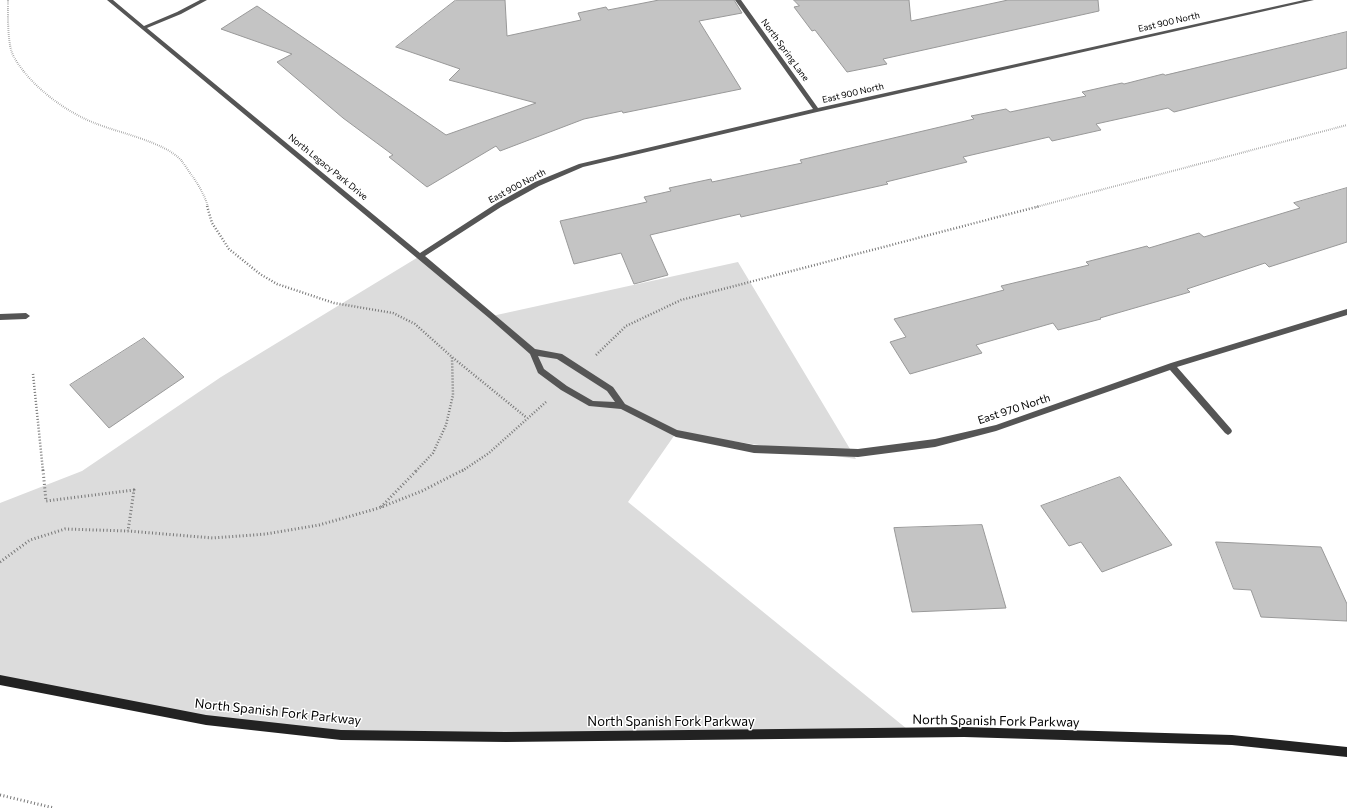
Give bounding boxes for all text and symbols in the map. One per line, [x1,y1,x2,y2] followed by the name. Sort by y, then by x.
[1137,10,1201,34] street label: East 900 North
[759,17,811,83] street label: North Spring Lane
[821,81,885,105] street label: East 900 North
[286,132,370,202] street label: North Legacy Park Drive
[487,166,547,206] street label: East 900 North
[976,391,1052,427] street label: East 970 North
[194,695,362,729] street label: North Spanish Fork Parkway
[912,712,1080,730] street label: North Spanish Fork Parkway
[587,714,755,730] street label: North Spanish Fork Parkway

